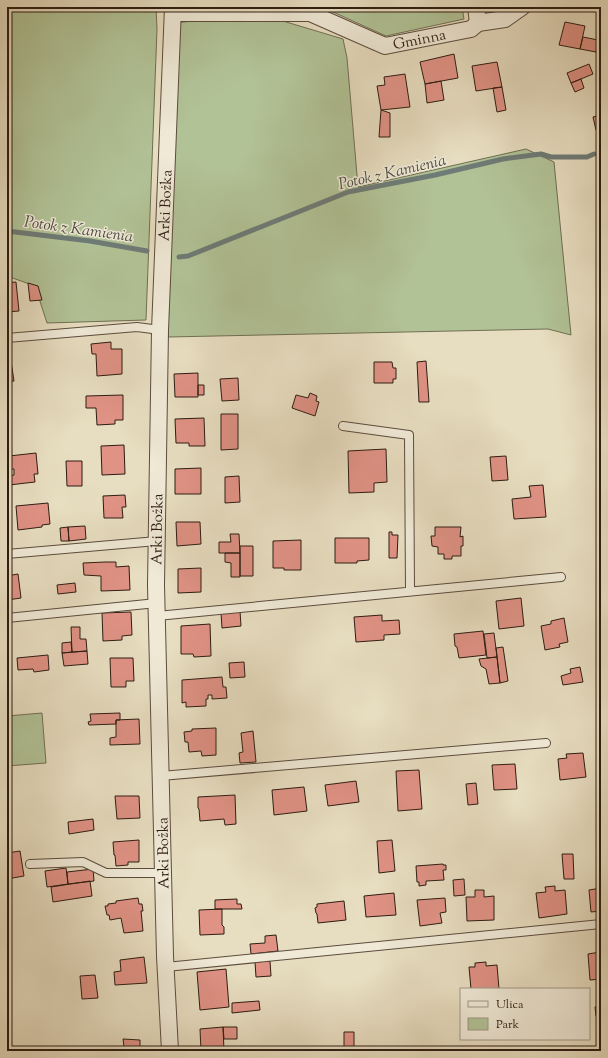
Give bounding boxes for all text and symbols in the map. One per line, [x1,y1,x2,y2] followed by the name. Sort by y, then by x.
[391,25,448,56] street label: Gminna
[336,150,449,197] water label: Potok z Kamienia
[155,169,178,242] street label: Arki Bożka
[23,211,135,250] water label: Potok z Kamienia
[147,493,169,565] street label: Arki Bożka
[153,817,176,889] street label: Arki Bożka
[460,988,590,1040] legend
[496,996,524,1014] text: Ulica
[496,1016,519,1034] text: Park

